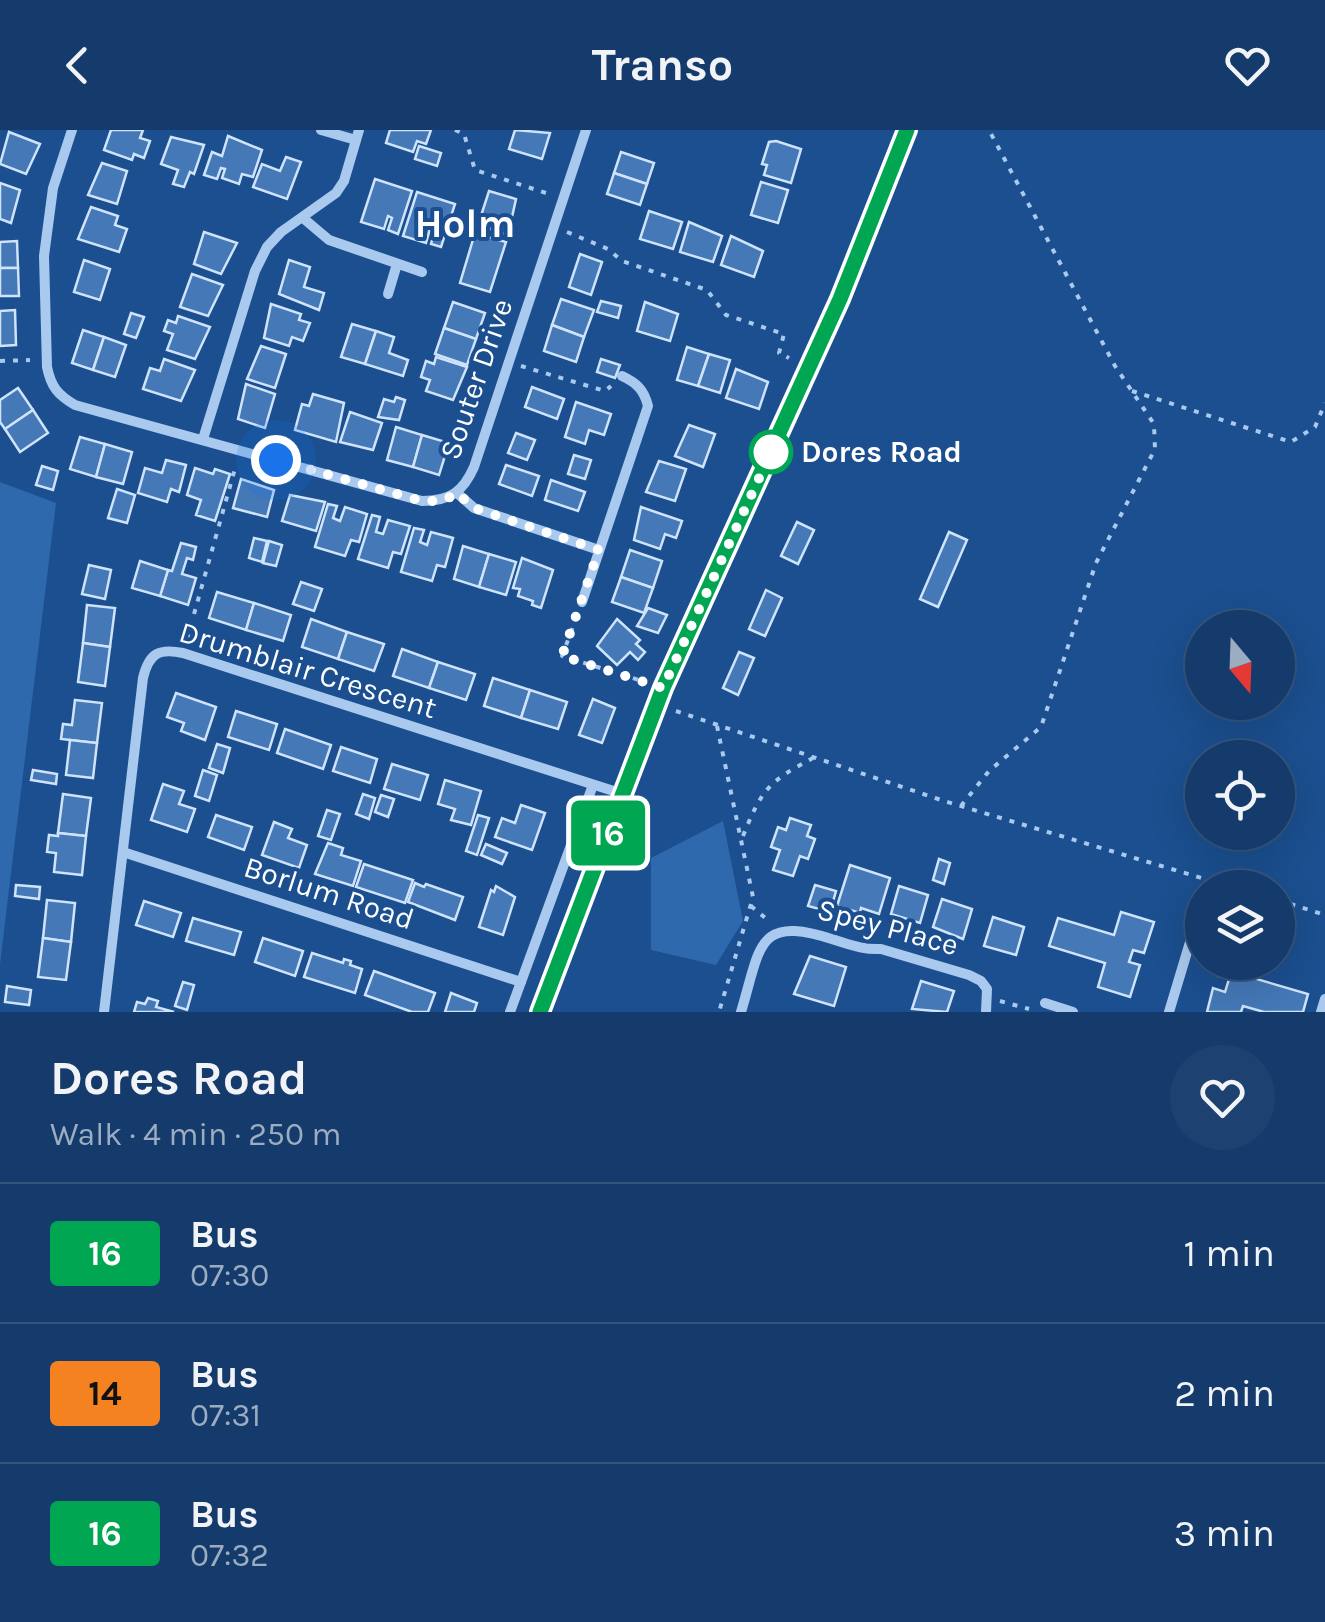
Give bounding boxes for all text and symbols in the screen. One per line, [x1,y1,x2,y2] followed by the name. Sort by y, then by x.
[50,38,105,93] icon: back
[1220,38,1275,93] icon: heart
[592,39,733,91] text: Transo
[415,200,516,247] district label: Holm
[432,294,520,464] street label: Souter Drive
[750,431,792,473] marker: Dores Road
[801,434,962,470] place label: Dores Road
[251,435,301,485] your location
[1185,610,1295,720] north arrow
[1185,610,1295,980] map controls
[175,614,441,726] street label: Drumblair Crescent
[1185,740,1295,850] button: locate
[563,800,653,866] line badge: 16
[591,813,625,854] text: 16
[239,849,419,937] street label: Borlum Road
[1185,870,1295,980] button: layers
[814,891,962,963] street label: Spey Place
[1170,1045,1275,1150] button: heart
[50,1050,307,1106] text: Dores Road
[50,1116,341,1153] text: Walk · 4 min · 250 m
[190,1212,259,1257] text: Bus
[1184,1231,1275,1276] text: 1 min
[88,1233,122,1274] text: 16
[190,1257,269,1294] text: 07:30
[190,1352,259,1397] text: Bus
[1174,1371,1275,1416] text: 2 min
[88,1373,122,1414] text: 14
[190,1397,261,1434] text: 07:31
[190,1492,259,1537] text: Bus
[1174,1511,1275,1556] text: 3 min
[88,1513,122,1554] text: 16
[190,1537,269,1574] text: 07:32

